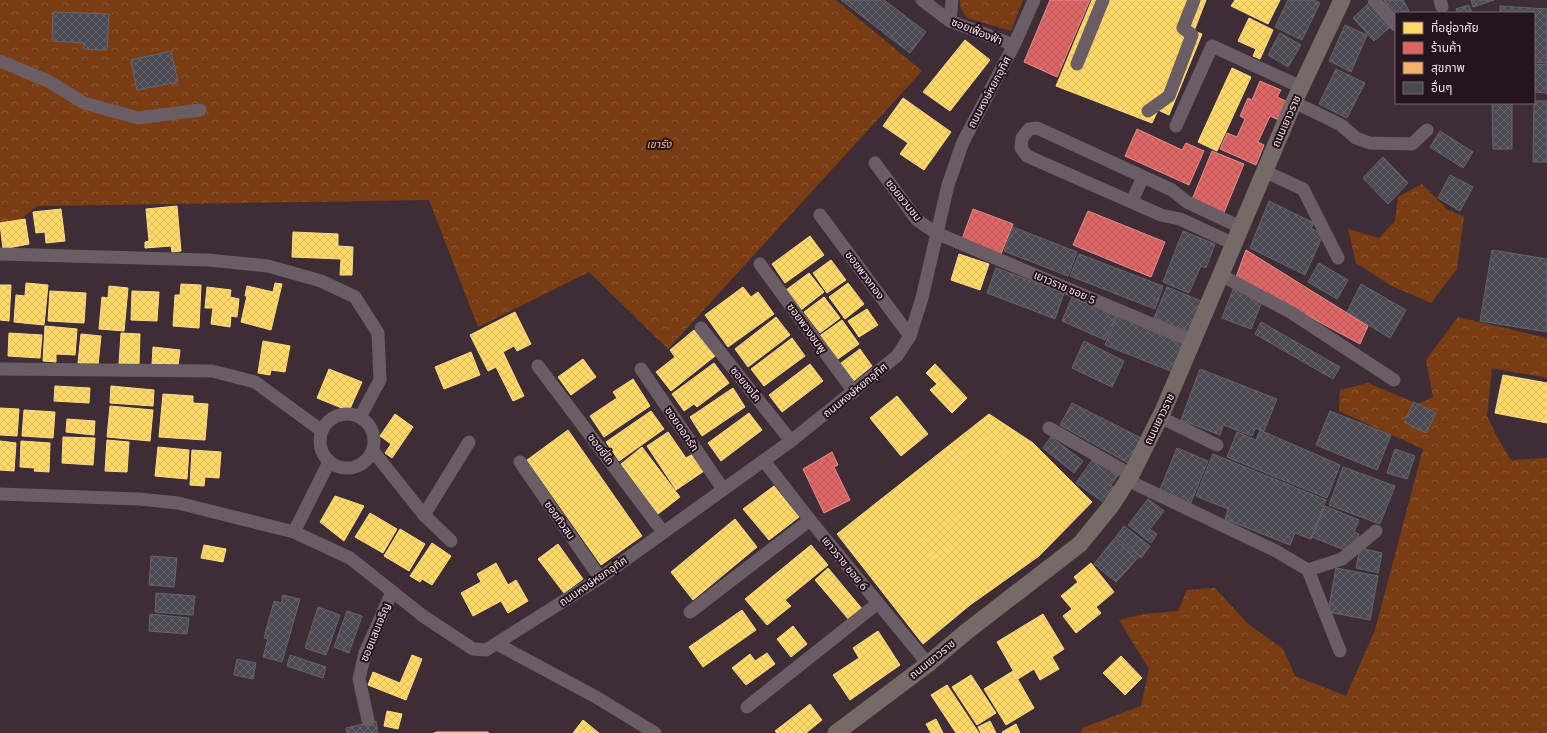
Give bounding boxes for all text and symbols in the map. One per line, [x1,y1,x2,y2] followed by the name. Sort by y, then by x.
[1395,12,1535,104] legend
[949,14,1005,48] street label: ซอยเฟื่องฟ้า
[1431,19,1479,35] text: ที่อยู่อาศัย
[1431,41,1461,55] text: ร้านค้า
[965,54,1014,130] street label: ถนนหงษ์หยกอุทิศ
[1431,61,1465,75] text: สุขภาพ
[1431,79,1452,95] text: อื่นๆ
[1269,93,1304,149] street label: ถนนเยาวราช
[647,138,673,151] park label: เขารัง
[883,177,924,224] street label: ซอยชวนชม
[842,249,887,302] street label: ซอยพวงทอง
[1032,269,1098,306] street label: เยาวราช ซอย 5
[784,301,829,356] street label: ซอยพวงชมพู
[821,360,890,420] street label: ถนนหงษ์หยกอุทิศ
[728,364,764,404] street label: ซอยชงโค
[1141,392,1177,447] street label: ถนนเยาวราช
[662,405,701,454] street label: ซอยดอกรัก
[585,430,618,467] street label: ซอยยี่โถ
[542,498,578,542] street label: ซอยทิวสน
[819,534,870,593] street label: เยาวราช ซอย 6
[557,554,630,609] street label: ถนนหงษ์หยกอุทิศ
[358,601,393,664] street label: ซอยแสนเจริญ
[907,637,958,682] street label: ถนนเยาวราช

